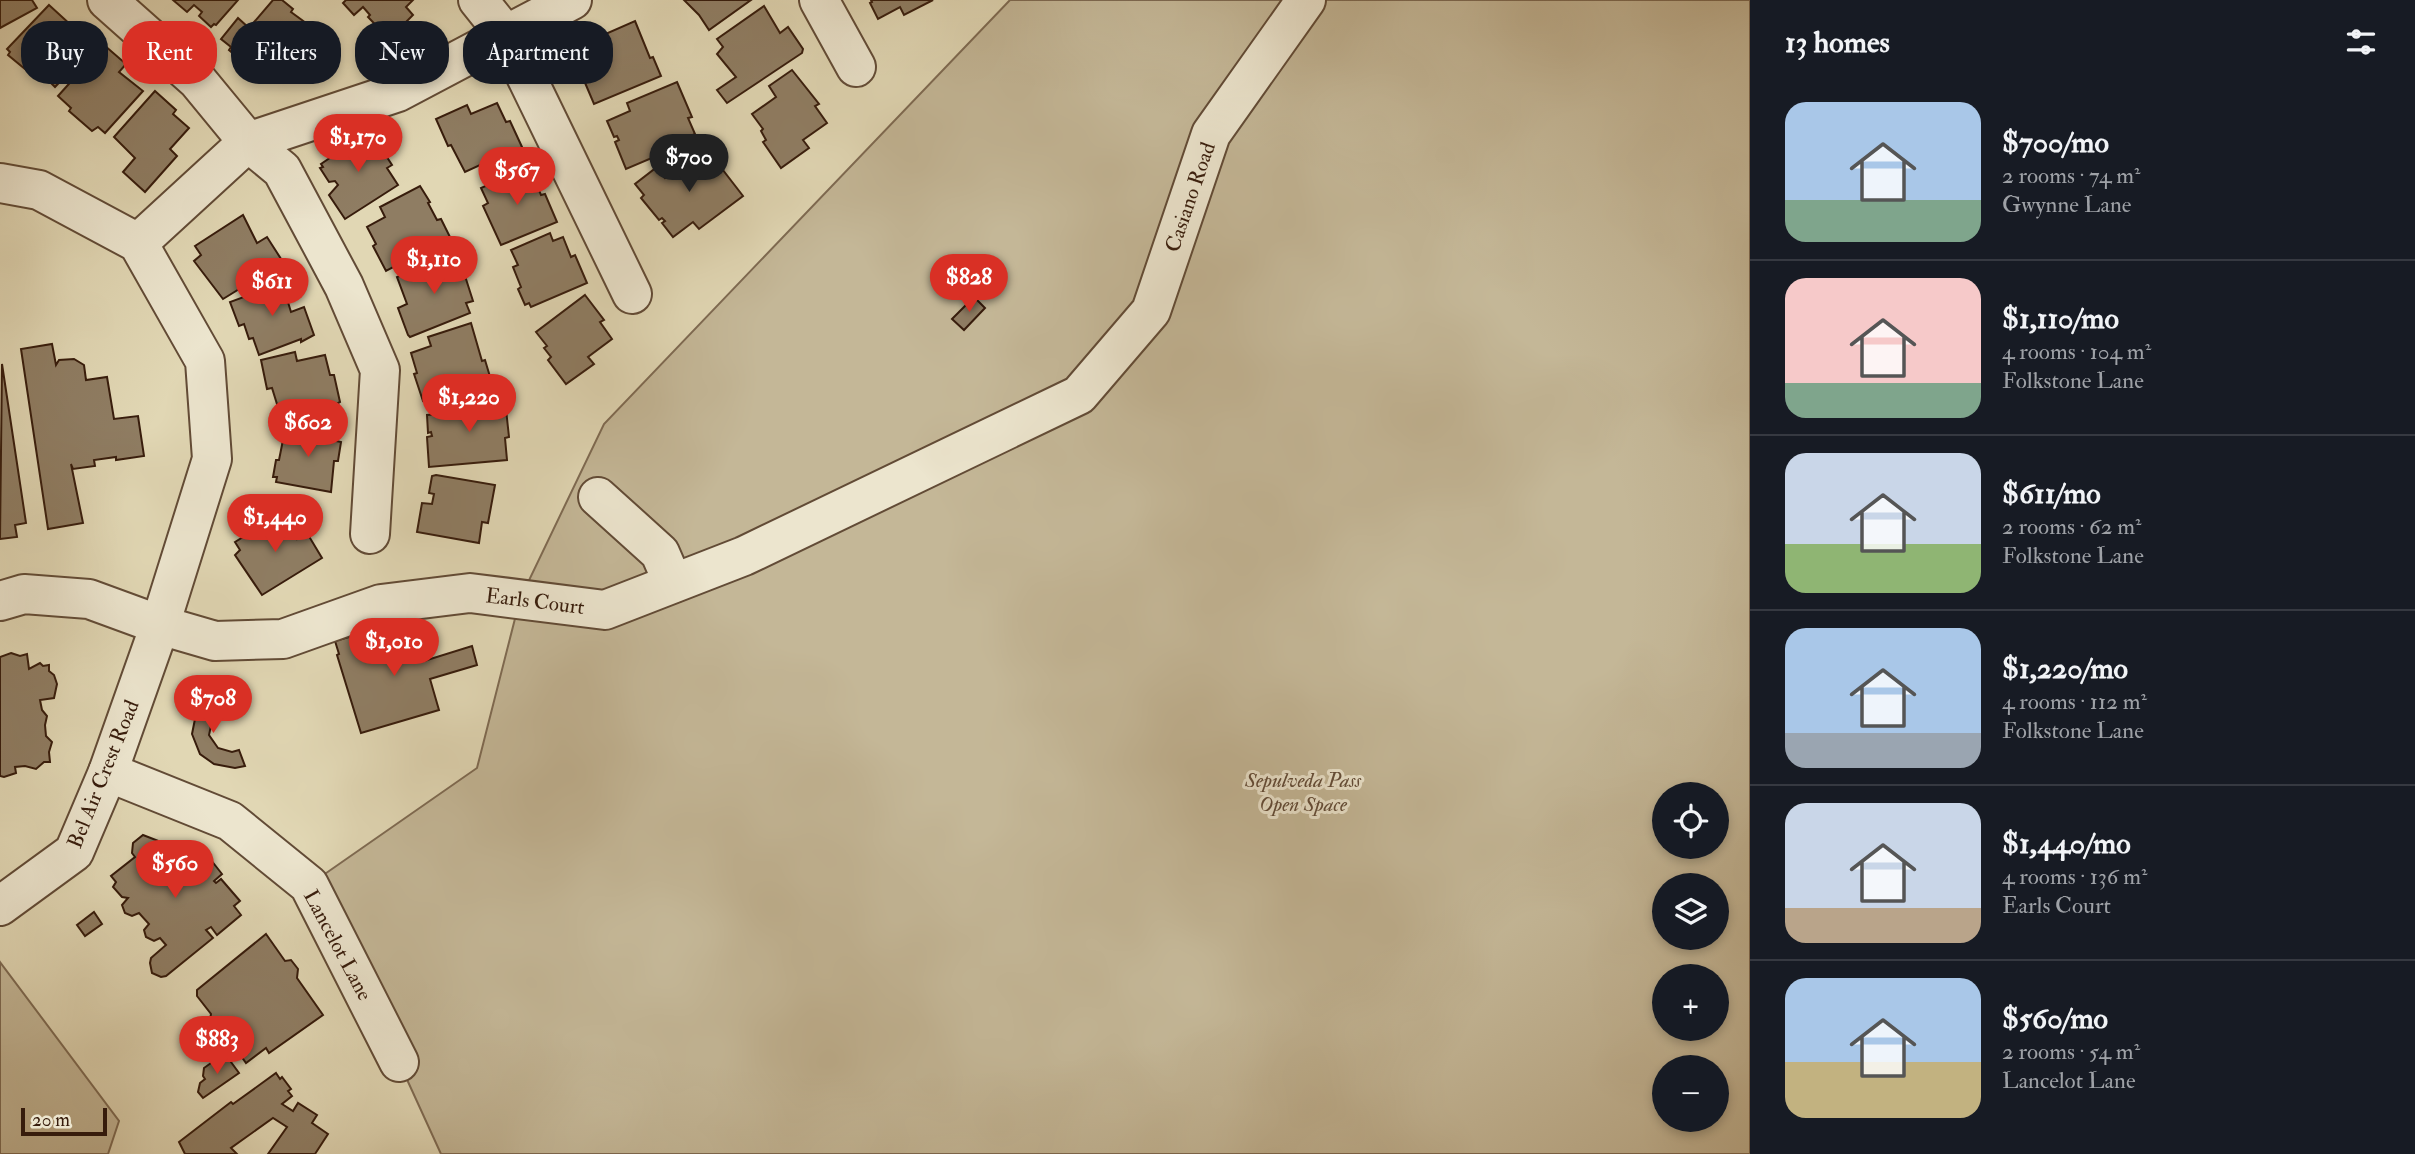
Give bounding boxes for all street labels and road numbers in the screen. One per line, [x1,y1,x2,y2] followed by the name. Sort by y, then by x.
[1159,138,1222,256] street label: Casiano Road
[484,582,586,621] street label: Earls Court
[61,695,146,852] street label: Bel Air Crest Road
[297,885,378,1006] street label: Lancelot Lane

